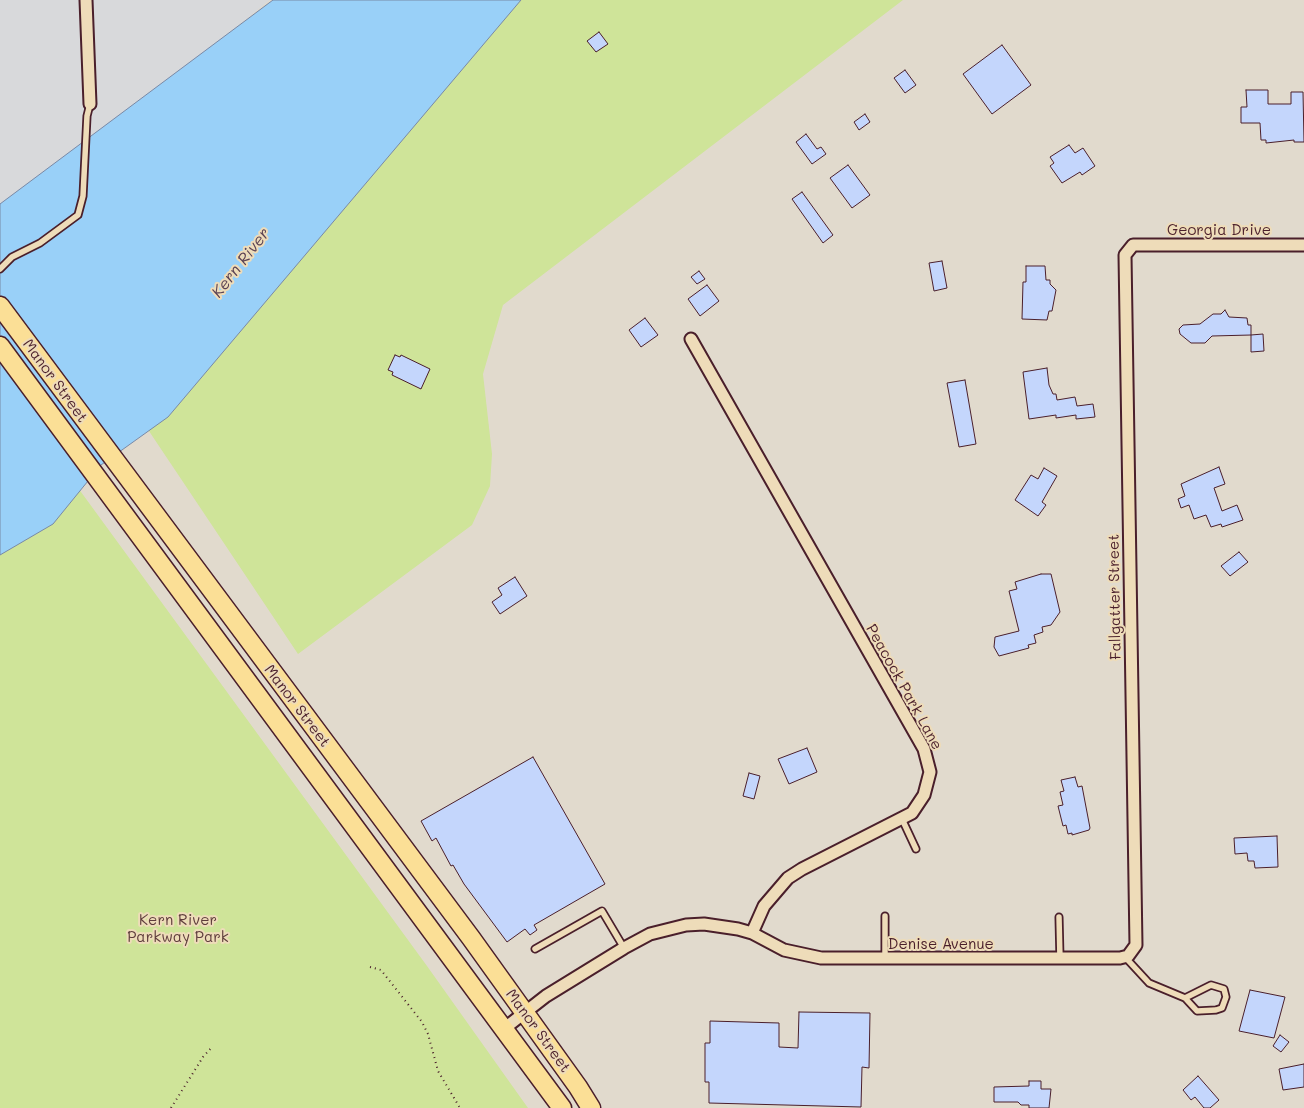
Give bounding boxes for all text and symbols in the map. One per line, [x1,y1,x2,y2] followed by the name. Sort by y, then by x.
[1167,221,1271,239] street label: Georgia Drive
[208,224,274,302] water label: Kern River
[19,336,91,426] street label: Manor Street
[1105,534,1125,660] street label: Fallgatter Street
[862,621,946,753] street label: Peacock Park Lane
[260,661,334,751] street label: Manor Street
[127,911,229,946] park label: Kern River Parkway Park
[888,935,994,953] street label: Denise Avenue
[502,986,574,1076] street label: Manor Street

